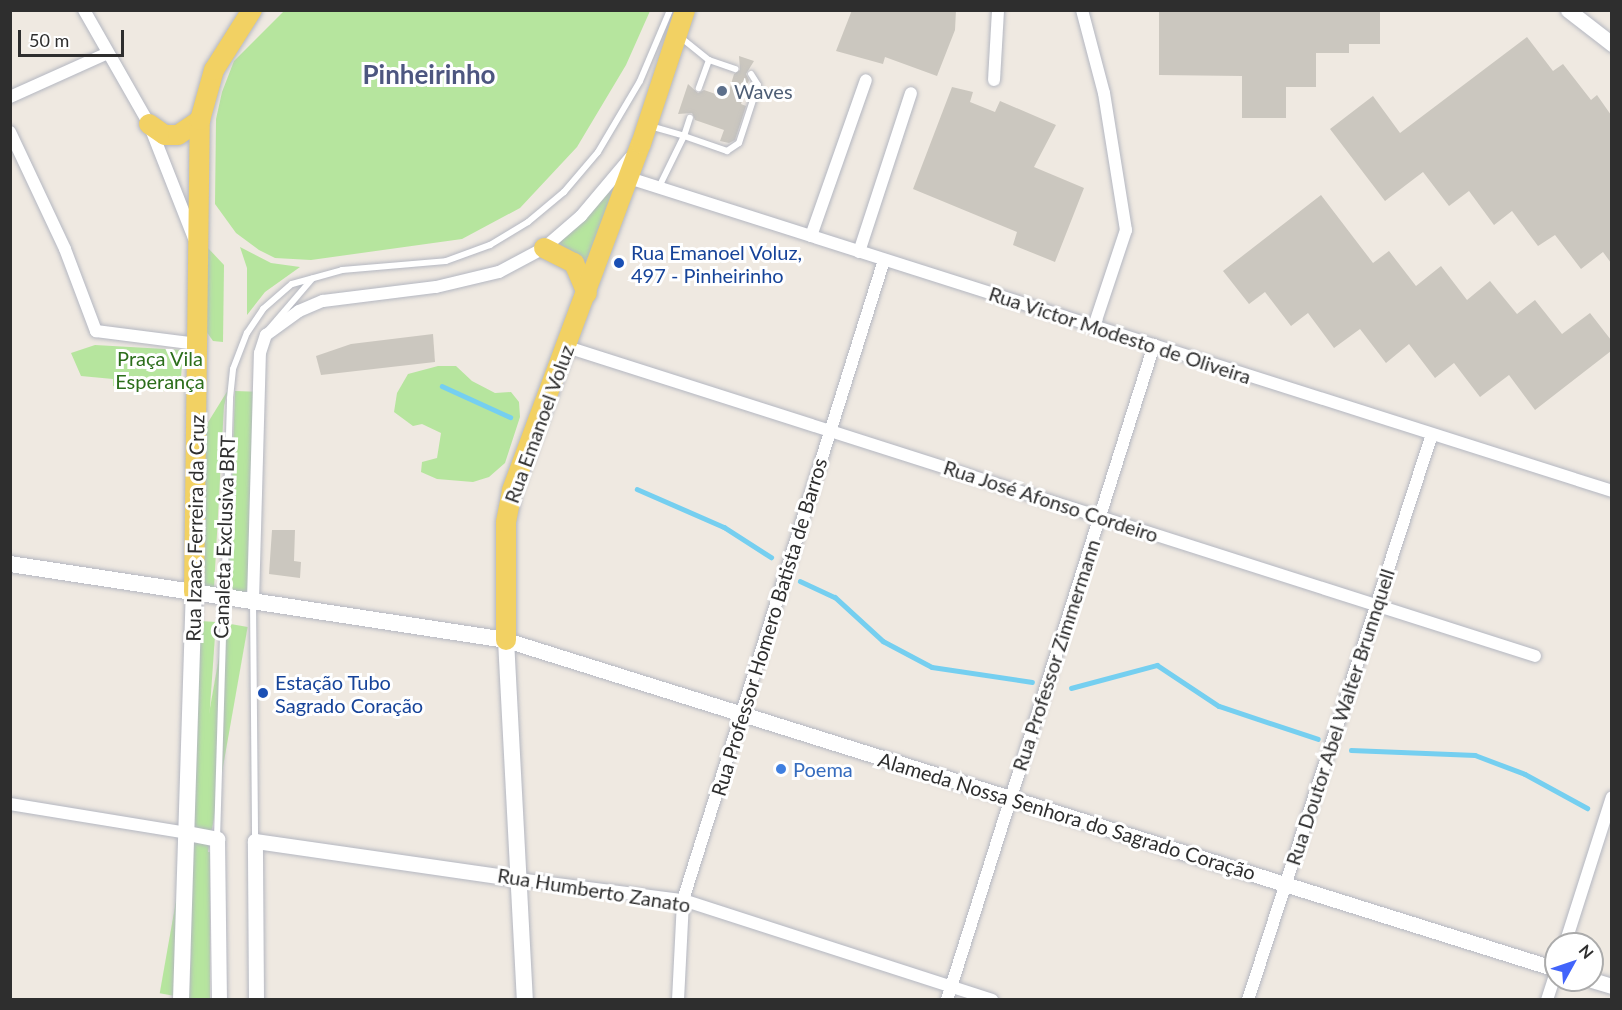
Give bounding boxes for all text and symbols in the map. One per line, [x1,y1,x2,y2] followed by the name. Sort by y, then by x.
[21,18,128,56] scale bar
[29,29,69,51] text: 50 m
[362,59,496,91] district label: Pinheirinho
[734,79,793,103] place label: Waves
[715,84,729,98] marker: Waves
[631,240,803,287] place label: Rua Emanoel Voluz, 497 - Pinheirinho
[612,256,626,270] marker: Rua Emanoel Voluz, 497 - Pinheirinho
[985,281,1255,389] street label: Rua Victor Modesto de Oliveira
[499,341,579,507] street label: Rua Emanoel Voluz
[115,346,205,393] park label: Praça Vila Esperança
[181,414,209,642] street label: Rua Izaac Ferreira da Cruz
[208,435,240,639] street label: Canaleta Exclusiva BRT
[706,455,832,799] street label: Rua Professor Homero Batista de Barros
[940,455,1162,547] street label: Rua José Afonso Cordeiro
[1007,536,1105,774] street label: Rua Professor Zimmermann
[1280,565,1400,869] street label: Rua Doutor Abel Walter Brunnquell
[275,670,423,717] place label: Estação Tubo Sagrado Coração
[256,686,270,700] marker: Estação Tubo Sagrado Coração
[876,747,1258,885] street label: Alameda Nossa Senhora do Sagrado Coração
[793,757,853,781] place label: Poema
[774,762,788,776] marker: Poema
[496,863,692,917] street label: Rua Humberto Zanato
[1544,932,1604,992] north arrow
[1575,941,1598,962] text: N

